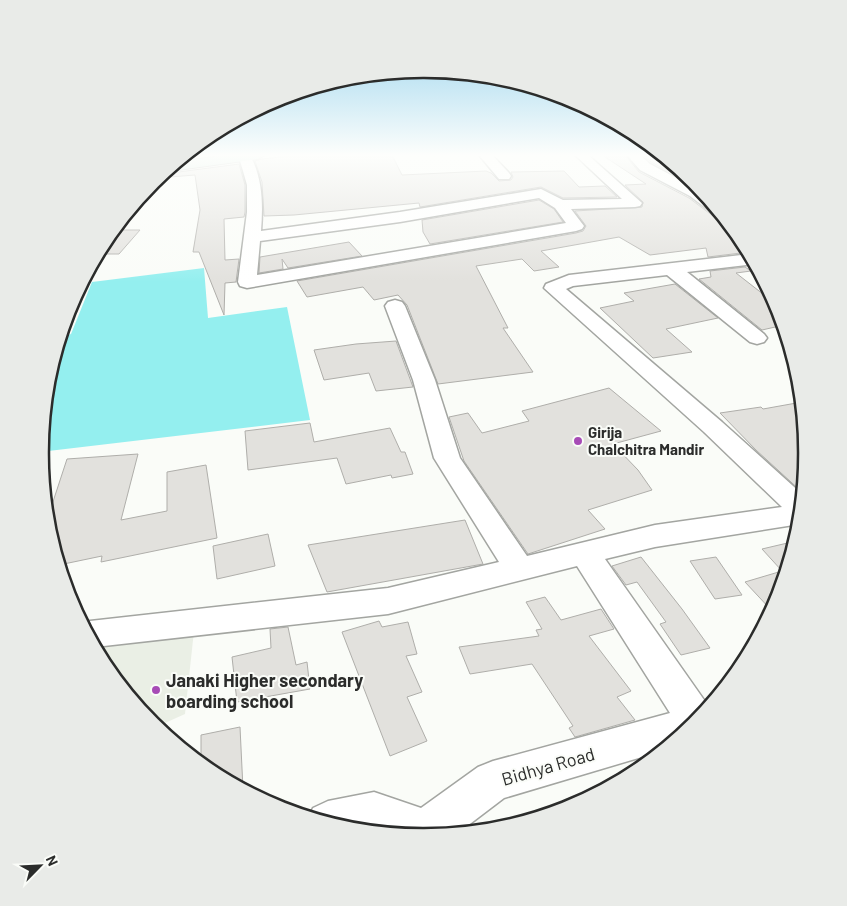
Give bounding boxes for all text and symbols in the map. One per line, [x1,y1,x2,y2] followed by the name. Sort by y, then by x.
[588,423,704,458] place label: Girija Chalchitra Mandir
[572,435,584,447] marker: Girija Chalchitra Mandir
[166,669,363,712] place label: Janaki Higher secondary boarding school
[150,684,162,696] marker: Janaki Higher secondary boarding school
[499,742,597,790] street label: Bidhya Road
[15,841,65,891] north arrow
[43,853,62,868] text: N

